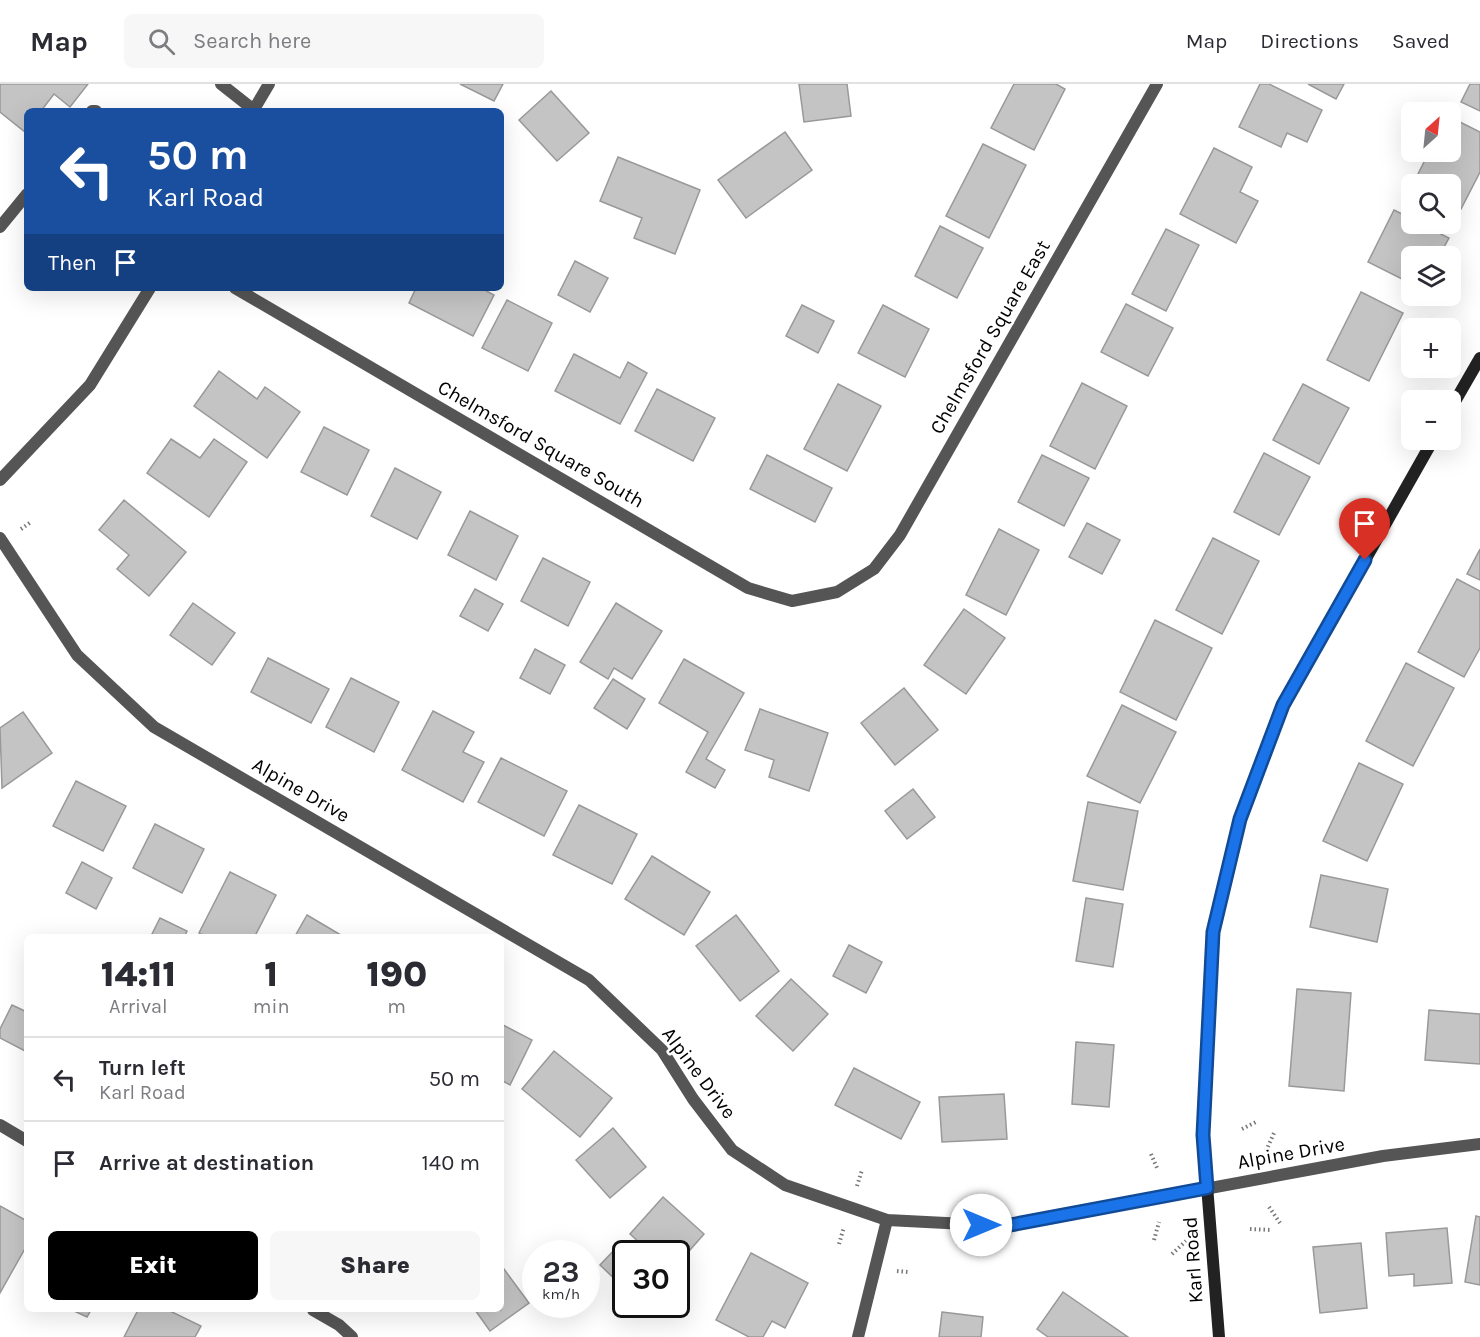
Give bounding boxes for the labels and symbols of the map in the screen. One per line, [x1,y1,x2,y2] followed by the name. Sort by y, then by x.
[1401,102,1461,162] north arrow
[925,236,1055,438] street label: Chelmsford Square East
[434,375,648,513] street label: Chelmsford Square South
[1339,498,1390,560] pin
[248,753,354,827] street label: Alpine Drive
[657,1023,741,1123] street label: Alpine Drive
[1236,1132,1346,1174] street label: Alpine Drive
[949,1193,1013,1257] position arrow
[1179,1216,1207,1304] street label: Karl Road
[612,1240,690,1318] speed limit sign: 30

